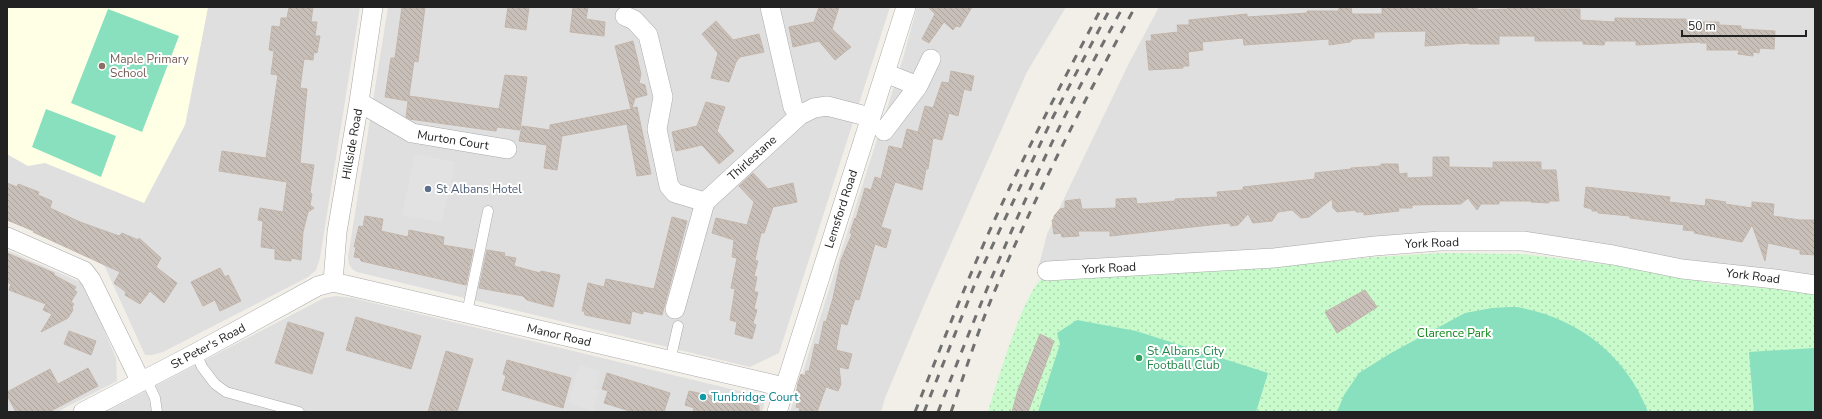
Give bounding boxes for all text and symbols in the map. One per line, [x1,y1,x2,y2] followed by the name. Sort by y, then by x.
[1682,12,1806,38] scale bar
[1688,18,1716,34] text: 50 m
[110,51,189,81] place label: Maple Primary School
[97,61,107,71] marker: Maple Primary School
[338,107,366,181] street label: Hillside Road
[416,126,491,154] street label: Murton Court
[724,132,780,184] street label: Thirlestane
[821,168,861,250] street label: Lemsford Road
[436,181,522,197] place label: St Albans Hotel
[423,184,433,194] marker: St Albans Hotel
[1404,234,1459,252] street label: York Road
[1081,259,1136,277] street label: York Road
[1724,265,1781,287] street label: York Road
[168,320,248,372] street label: St Peter's Road
[525,320,593,350] street label: Manor Road
[1417,325,1492,341] park label: Clarence Park
[1147,343,1225,373] place label: St Albans City Football Club
[1134,353,1144,363] marker: St Albans City Football Club
[711,389,799,405] place label: Tunbridge Court
[698,392,708,402] marker: Tunbridge Court

